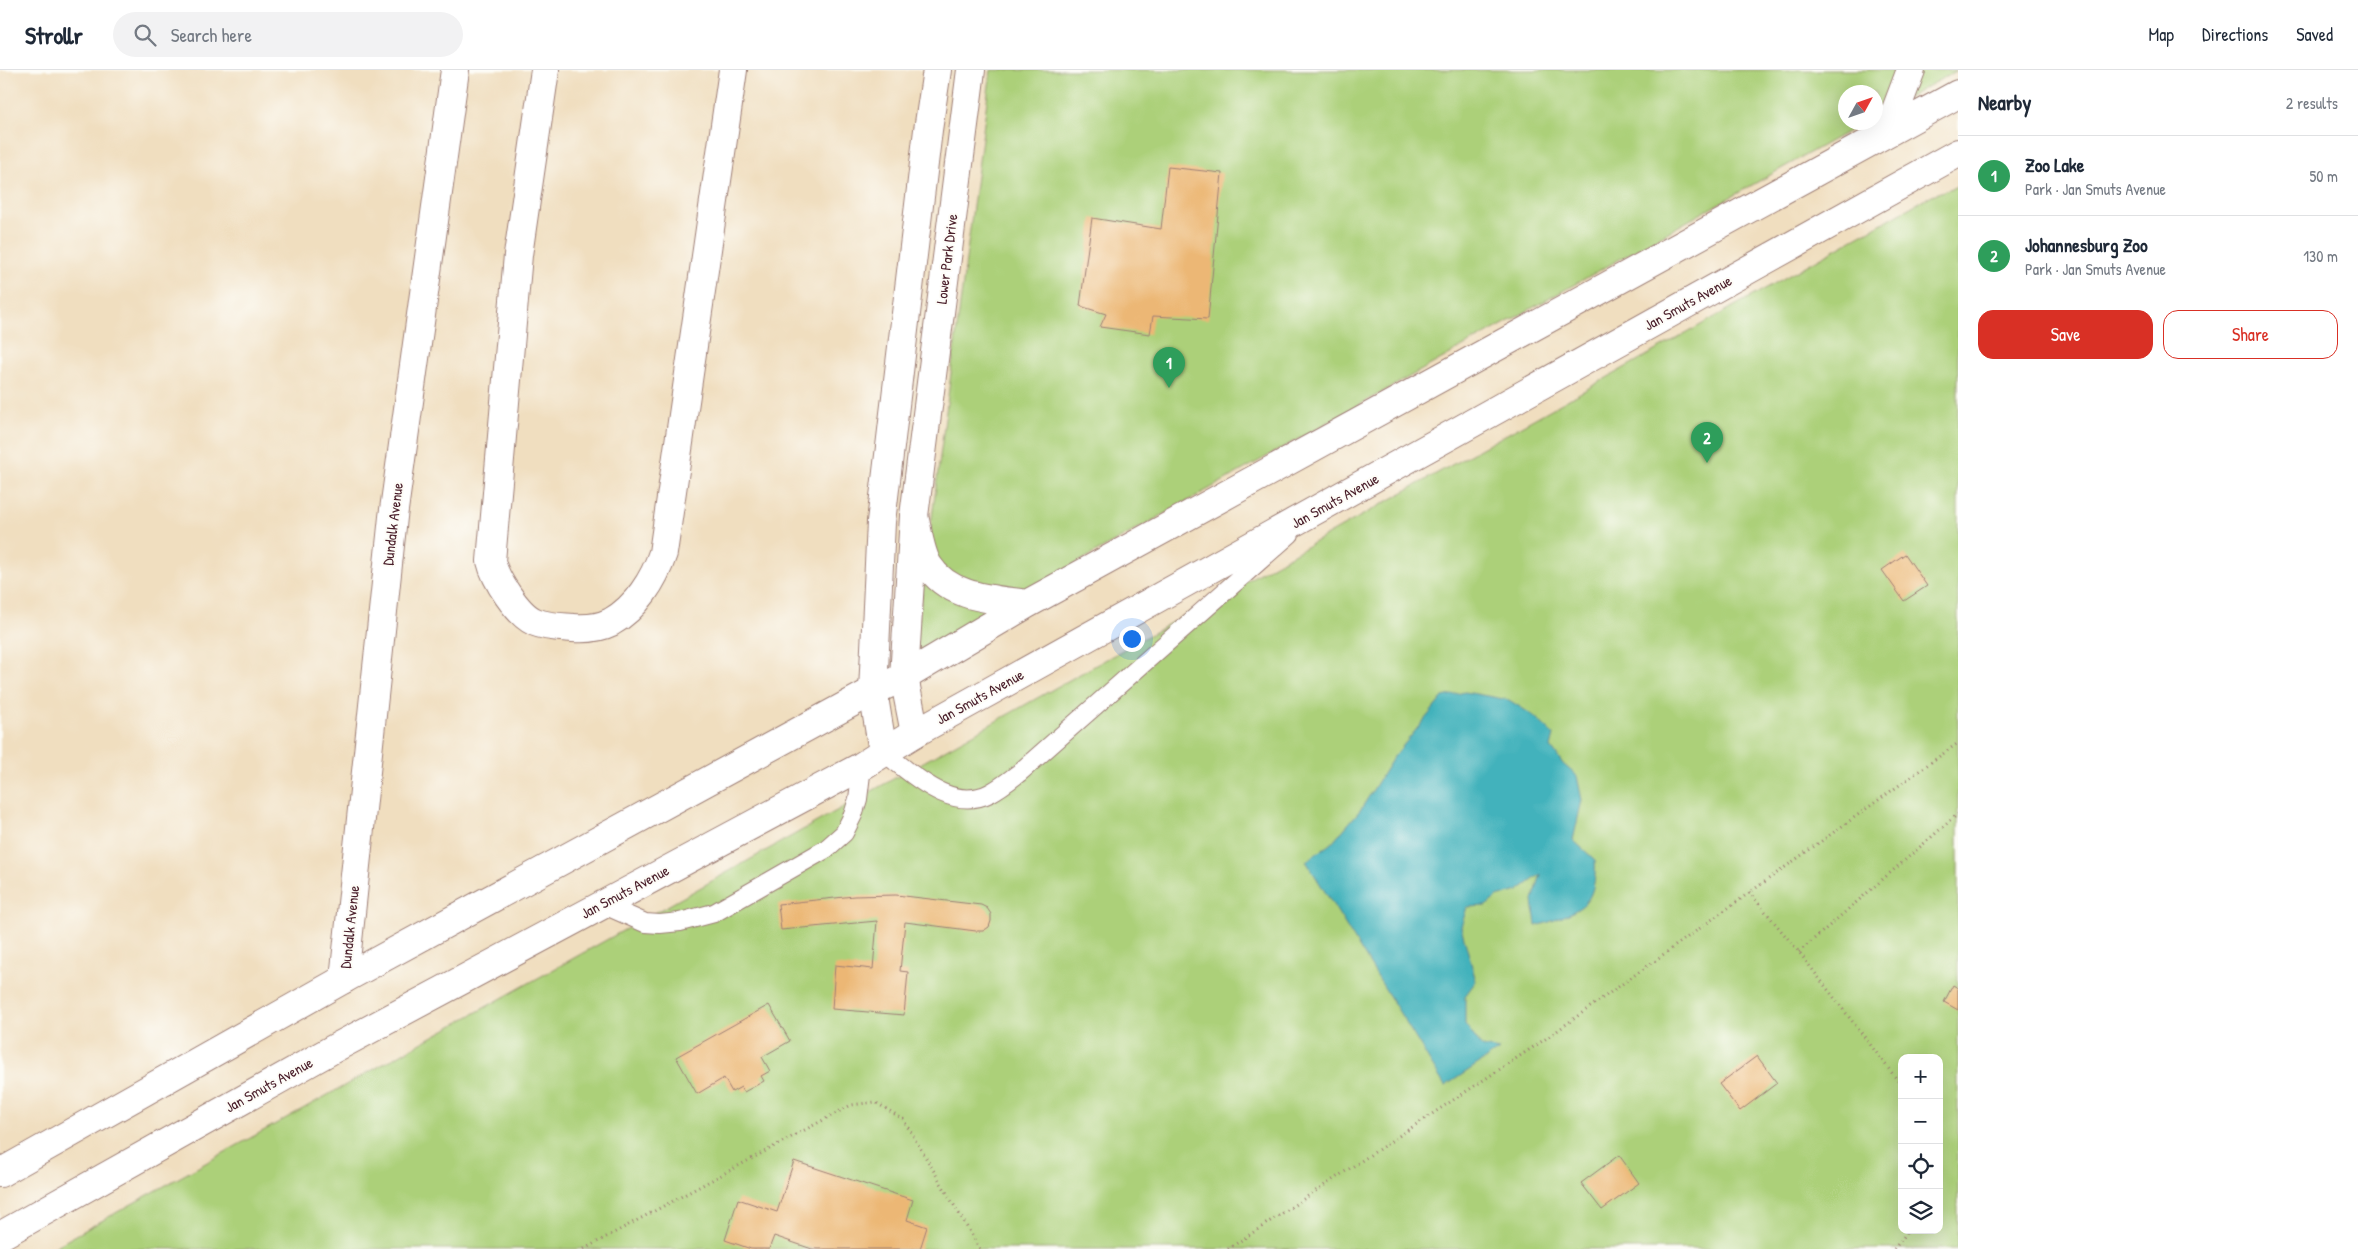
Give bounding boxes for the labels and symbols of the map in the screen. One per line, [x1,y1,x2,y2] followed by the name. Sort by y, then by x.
[1838,85,1883,130] north arrow
[931,213,962,305] street label: Lower Park Drive
[1640,270,1735,335] street label: Jan Smuts Avenue
[1153,347,1185,388] pin: 1
[1691,422,1723,463] pin: 2
[1287,468,1382,533] street label: Jan Smuts Avenue
[377,481,408,567] street label: Dundalk Avenue
[1119,626,1145,652] your location
[932,664,1027,729] street label: Jan Smuts Avenue
[577,859,673,924] street label: Jan Smuts Avenue
[335,884,364,969] street label: Dundalk Avenue
[221,1052,316,1117] street label: Jan Smuts Avenue

